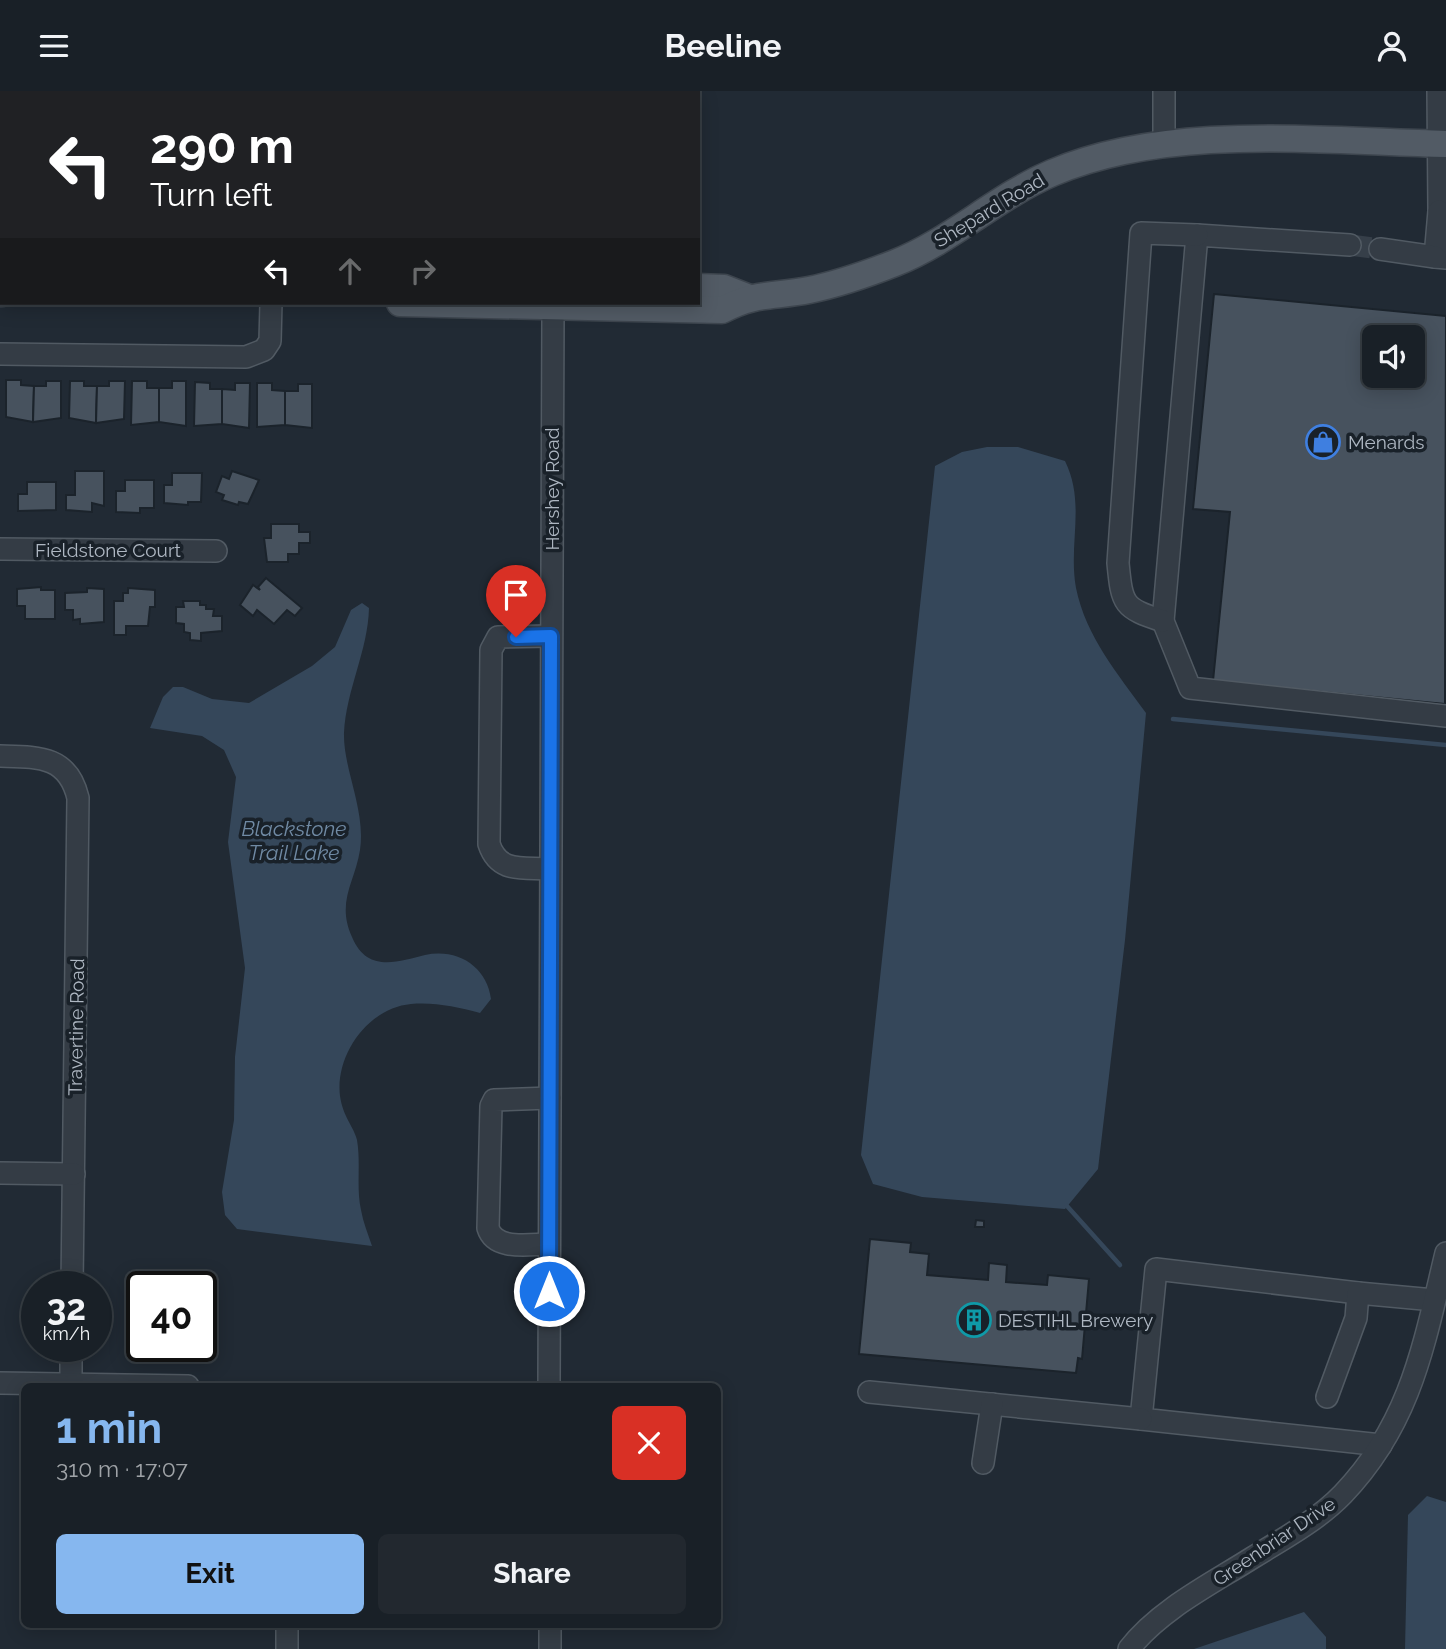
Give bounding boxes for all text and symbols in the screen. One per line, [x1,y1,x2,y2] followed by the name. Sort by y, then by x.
[35,27,73,65] icon: menu
[665,27,781,64] text: Beeline
[1373,27,1411,65] icon: person
[150,117,294,174] text: 290 m
[35,119,126,210] icon: left
[930,169,1048,251] street label: Shepard Road
[150,176,272,213] text: Turn left
[258,252,296,290] icon: left
[331,252,369,290] icon: ahead
[404,252,442,290] icon: right
[1362,325,1425,388] map controls
[1362,325,1425,388] button: sound
[1304,423,1342,461] shop icon: Menards
[541,427,563,551] street label: Hershey Road
[1348,431,1425,453] place label: Menards
[35,539,182,561] street label: Fieldstone Court
[486,565,546,637] pin
[497,576,535,614] icon: arrive
[241,816,347,865] water label: Blackstone Trail Lake
[64,958,88,1096] street label: Travertine Road
[512,1254,586,1328] position arrow
[126,1271,217,1362] speed limit sign: 40
[47,1287,86,1328] text: 32
[955,1301,993,1339] building icon: DESTIHL Brewery
[998,1309,1153,1331] place label: DESTIHL Brewery
[43,1323,90,1344] text: km/h
[56,1404,162,1453] text: 1 min
[612,1406,686,1480] button: close
[56,1455,188,1482] text: 310 m · 17:07
[1209,1492,1339,1590] street label: Greenbriar Drive
[56,1534,364,1614] button: Exit
[378,1534,686,1614] button: Share

